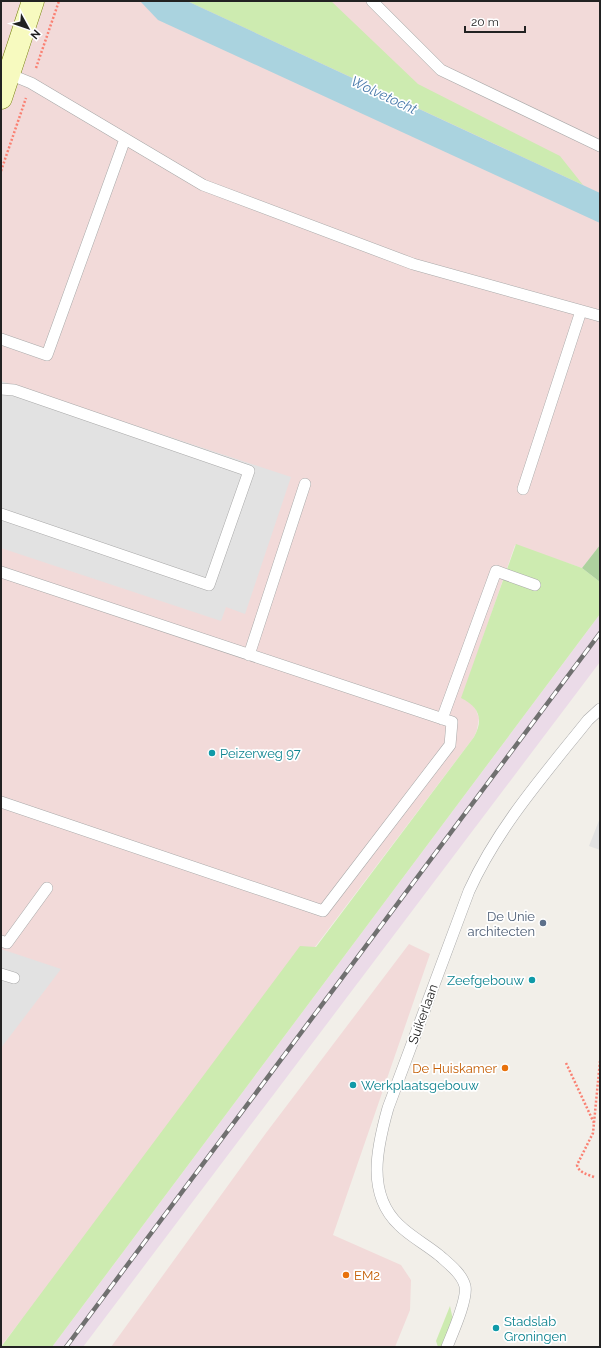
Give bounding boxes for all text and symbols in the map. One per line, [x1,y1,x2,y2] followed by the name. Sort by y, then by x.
[8,8,48,48] north arrow
[465,8,525,34] scale bar
[471,15,499,29] text: 20 m
[28,27,43,42] text: N
[349,73,420,117] water label: Wolvetocht
[220,746,301,761] place label: Peizerweg 97
[207,748,217,758] marker: Peizerweg 97
[468,909,535,939] place label: De Unie architecten
[538,918,548,928] marker: De Unie architecten
[447,973,524,988] place label: Zeefgebouw
[527,975,537,985] marker: Zeefgebouw
[405,982,441,1046] street label: Suikerlaan
[412,1061,497,1076] place label: De Huiskamer
[500,1063,510,1073] marker: De Huiskamer
[361,1078,479,1093] place label: Werkplaatsgebouw
[348,1080,358,1090] marker: Werkplaatsgebouw
[354,1268,380,1283] place label: EM2
[341,1270,351,1280] marker: EM2
[504,1314,567,1344] place label: Stadslab Groningen
[491,1323,501,1333] marker: Stadslab Groningen

